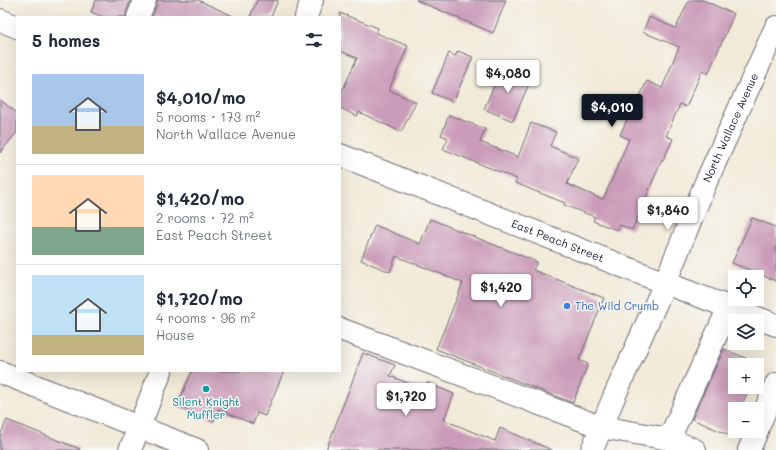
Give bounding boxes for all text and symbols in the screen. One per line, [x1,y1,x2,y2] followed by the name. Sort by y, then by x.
[32,29,100,51] text: 5 homes
[303,29,325,51] icon: filters
[475,60,541,94] pin: $4,080
[485,64,531,81] text: $4,080
[699,70,761,185] street label: North Wallace Avenue
[156,86,246,108] text: $4,010/mo
[64,90,112,138] icon: home
[579,94,645,128] pin: $4,010
[591,98,633,115] text: $4,010
[156,108,260,125] text: 5 rooms · 173 m²
[156,125,296,142] text: North Wallace Avenue
[156,187,244,209] text: $1,420/mo
[64,191,112,239] icon: home
[635,197,701,231] pin: $1,840
[647,201,689,218] text: $1,840
[156,209,254,226] text: 2 rooms · 72 m²
[509,215,607,265] street label: East Peach Street
[156,226,272,243] text: East Peach Street
[728,270,764,438] map controls
[728,270,764,306] button: locate
[468,274,534,308] pin: $1,420
[480,278,522,295] text: $1,420
[156,287,243,309] text: $1,720/mo
[64,291,112,339] icon: home
[575,298,659,313] place label: The Wild Crumb
[562,301,572,311] marker: The Wild Crumb
[156,309,255,326] text: 4 rooms · 96 m²
[728,314,764,350] button: layers
[156,326,194,343] text: House
[728,358,764,394] button: +
[373,383,439,417] pin: $1,720
[201,384,211,394] marker: Silent Knight Muffler
[386,387,426,404] text: $1,720
[172,394,240,422] place label: Silent Knight Muffler
[728,402,764,438] button: −

